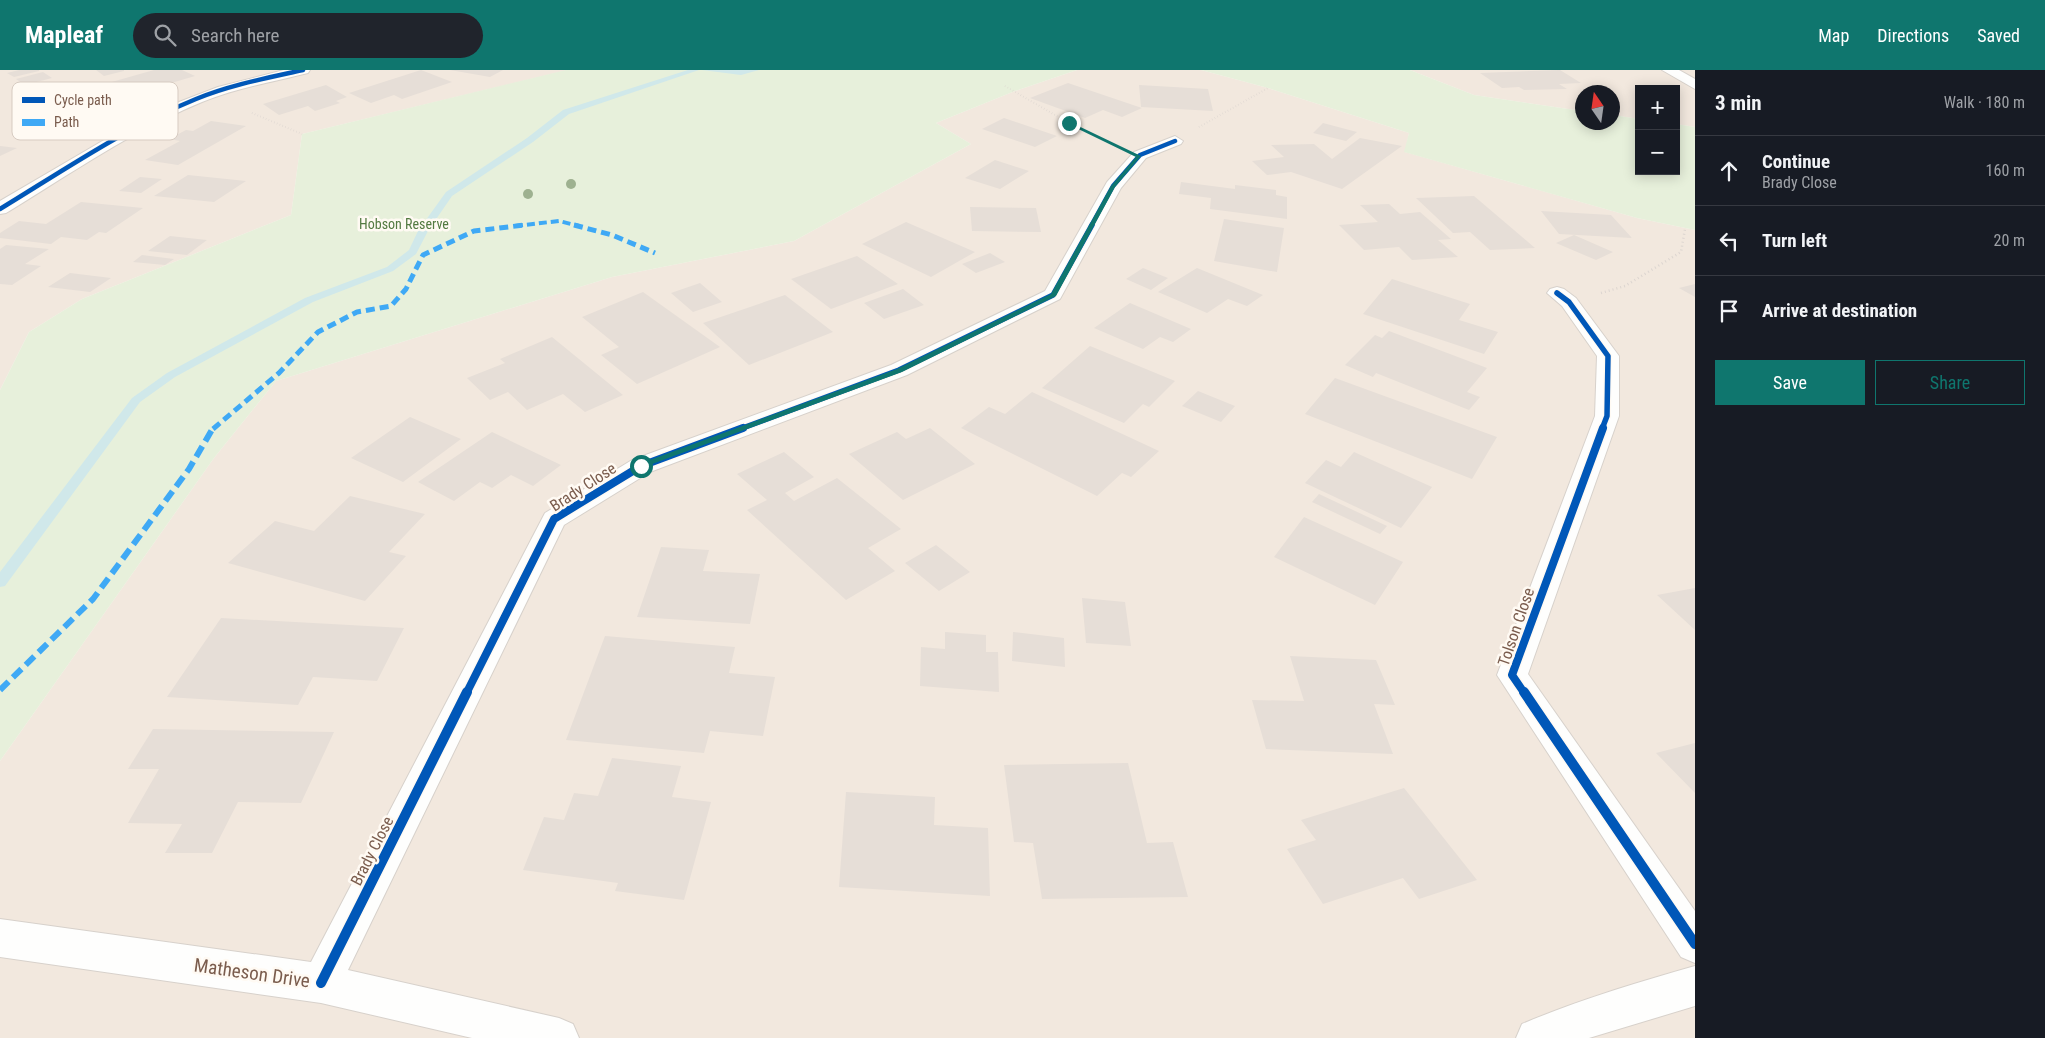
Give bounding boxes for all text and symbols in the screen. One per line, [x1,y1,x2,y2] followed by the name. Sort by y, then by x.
[133,13,483,58] search box
[25,21,103,49] text: Mapleaf
[151,21,179,49] icon: search
[191,24,279,47] text: Search here
[1818,25,1849,46] text: Map
[1877,25,1949,46] text: Directions
[1977,25,2020,46] text: Saved
[12,82,178,140] legend
[1575,85,1620,130] north arrow
[1635,85,1680,175] map controls
[1635,85,1680,130] button: +
[1715,91,1762,115] text: 3 min
[54,92,112,108] text: Cycle path
[1944,93,2025,112] text: Walk · 180 m
[1058,112,1081,135] route end
[54,114,79,130] text: Path
[1635,130,1680,175] button: −
[1762,150,1830,173] text: Continue
[1715,157,1743,185] icon: ahead
[1986,161,2025,180] text: 160 m
[1762,173,1837,192] text: Brady Close
[359,216,449,232] park label: Hobson Reserve
[1715,227,1743,255] icon: left
[1762,229,1827,252] text: Turn left
[1993,231,2025,250] text: 20 m
[1715,297,1743,325] icon: arrive
[1762,299,1917,322] text: Arrive at destination
[1715,360,1865,405] button: Save
[1875,360,2025,405] button: Share
[630,455,653,478] route start
[546,459,620,515] street label: Brady Close
[1494,585,1538,669] street label: Tolson Close
[347,813,397,889] street label: Brady Close
[193,953,312,993] street label: Matheson Drive

